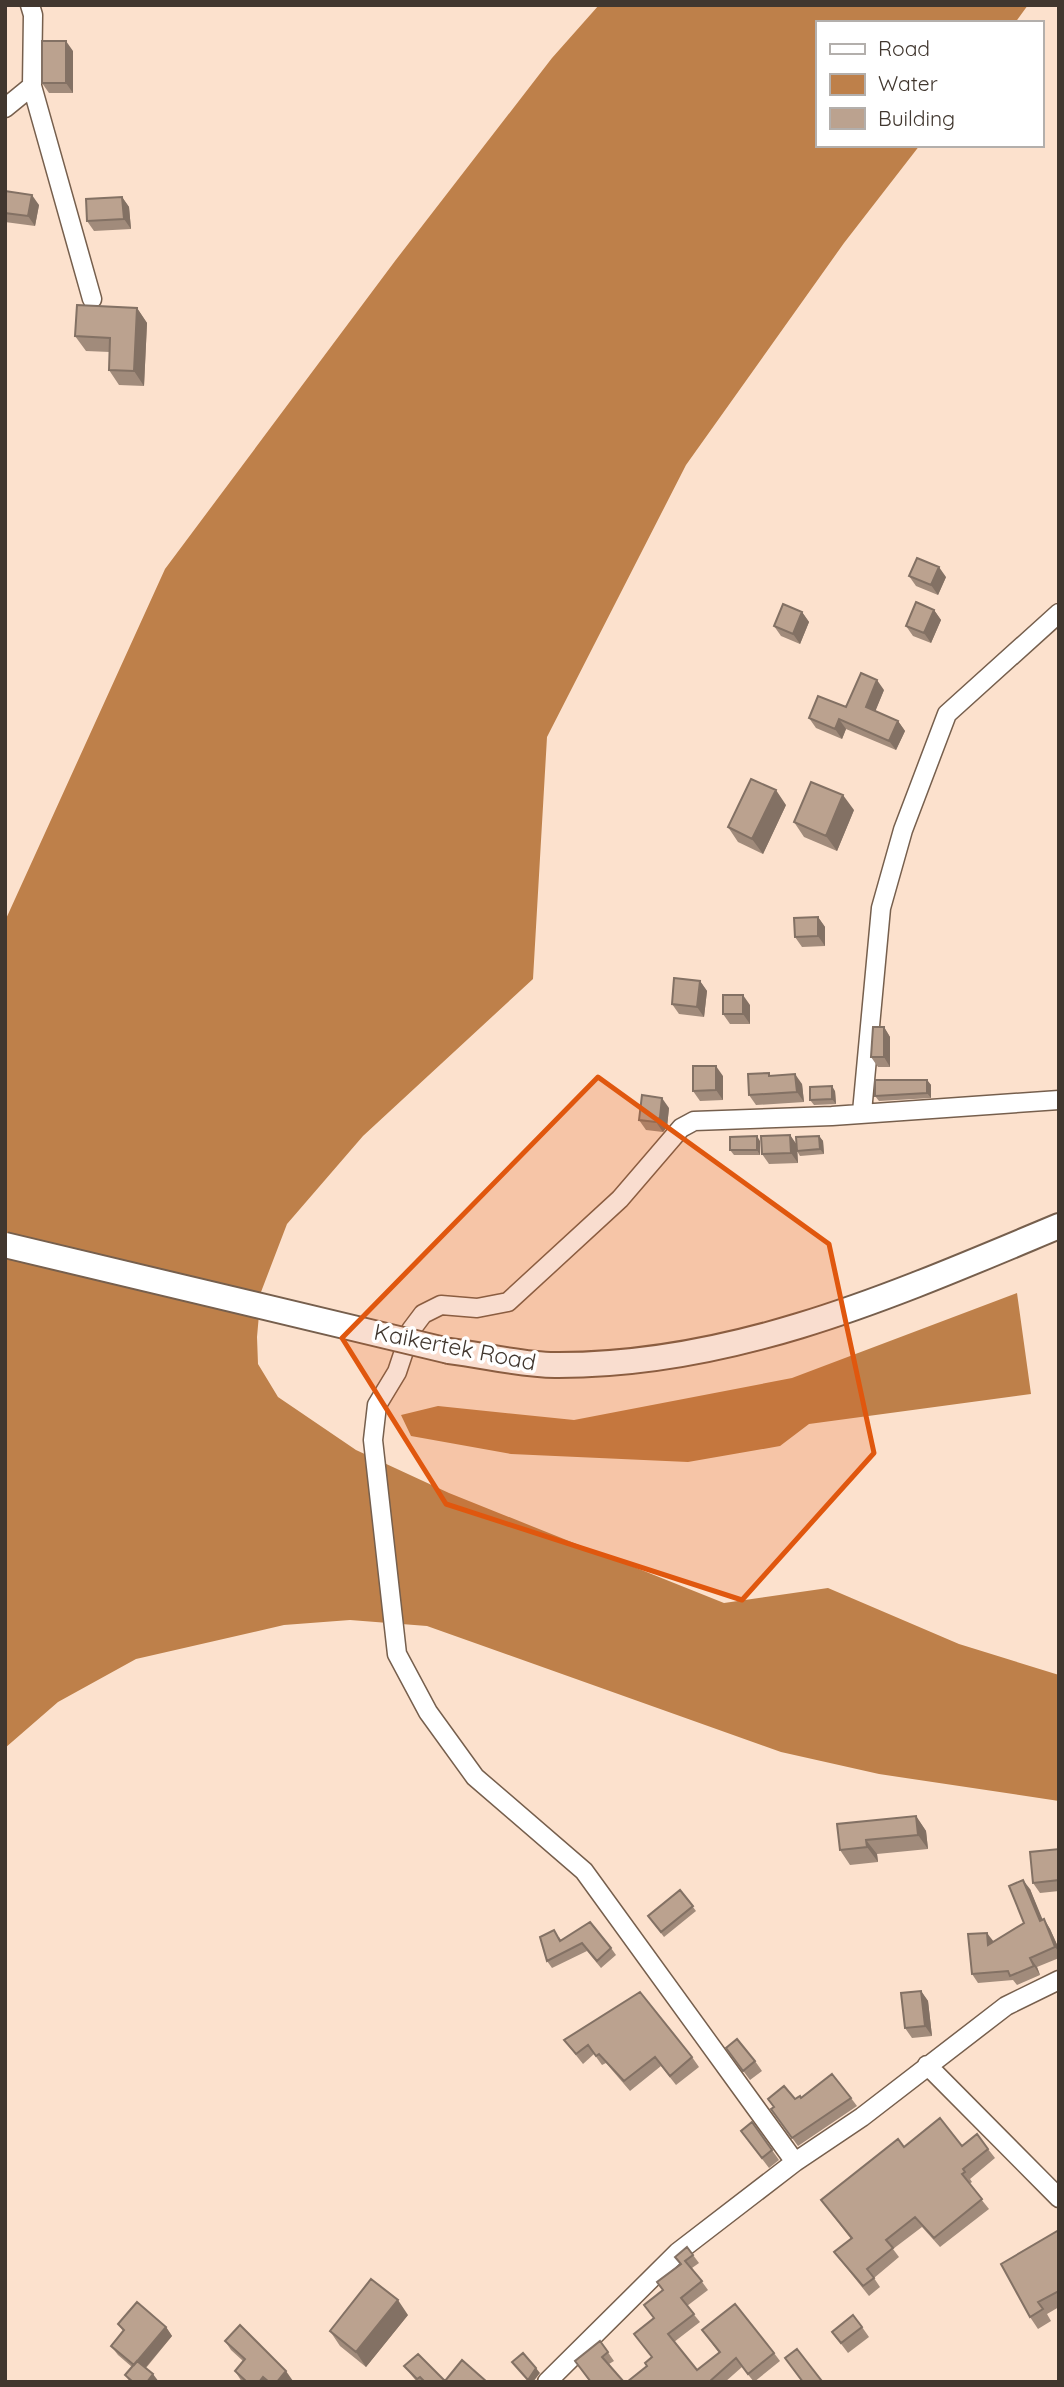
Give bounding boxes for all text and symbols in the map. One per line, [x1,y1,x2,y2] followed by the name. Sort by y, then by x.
[816,21,1043,147] legend
[878,35,930,61] text: Road
[878,70,938,96] text: Water
[878,105,955,131] text: Building
[372,1317,539,1376] street label: Kaikertek Road

